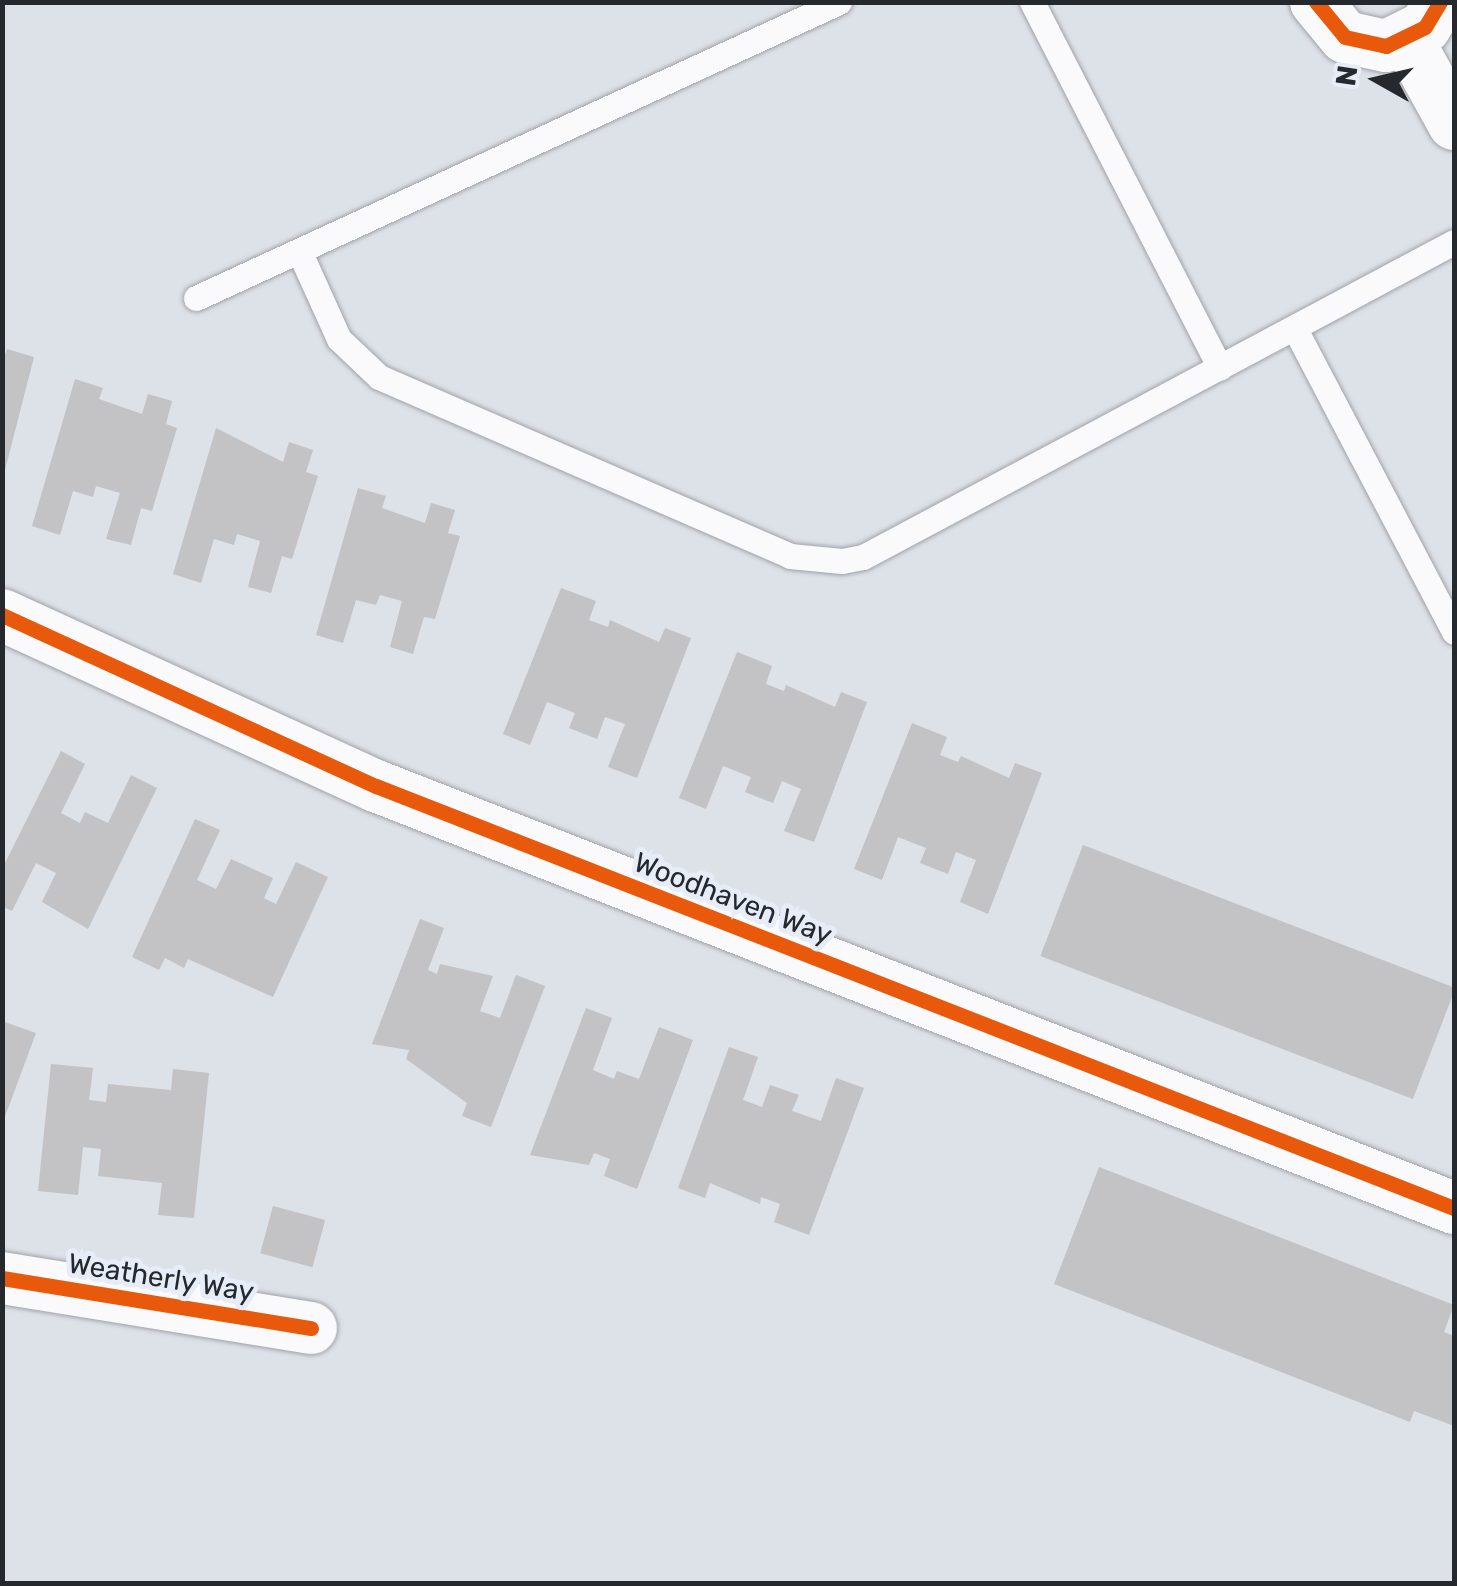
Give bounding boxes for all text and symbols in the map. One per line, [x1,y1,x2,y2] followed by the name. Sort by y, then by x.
[1327,30,1427,130] north arrow
[1329,63,1365,88] text: N
[629,846,837,952] street label: Woodhaven Way
[65,1247,257,1309] street label: Weatherly Way

